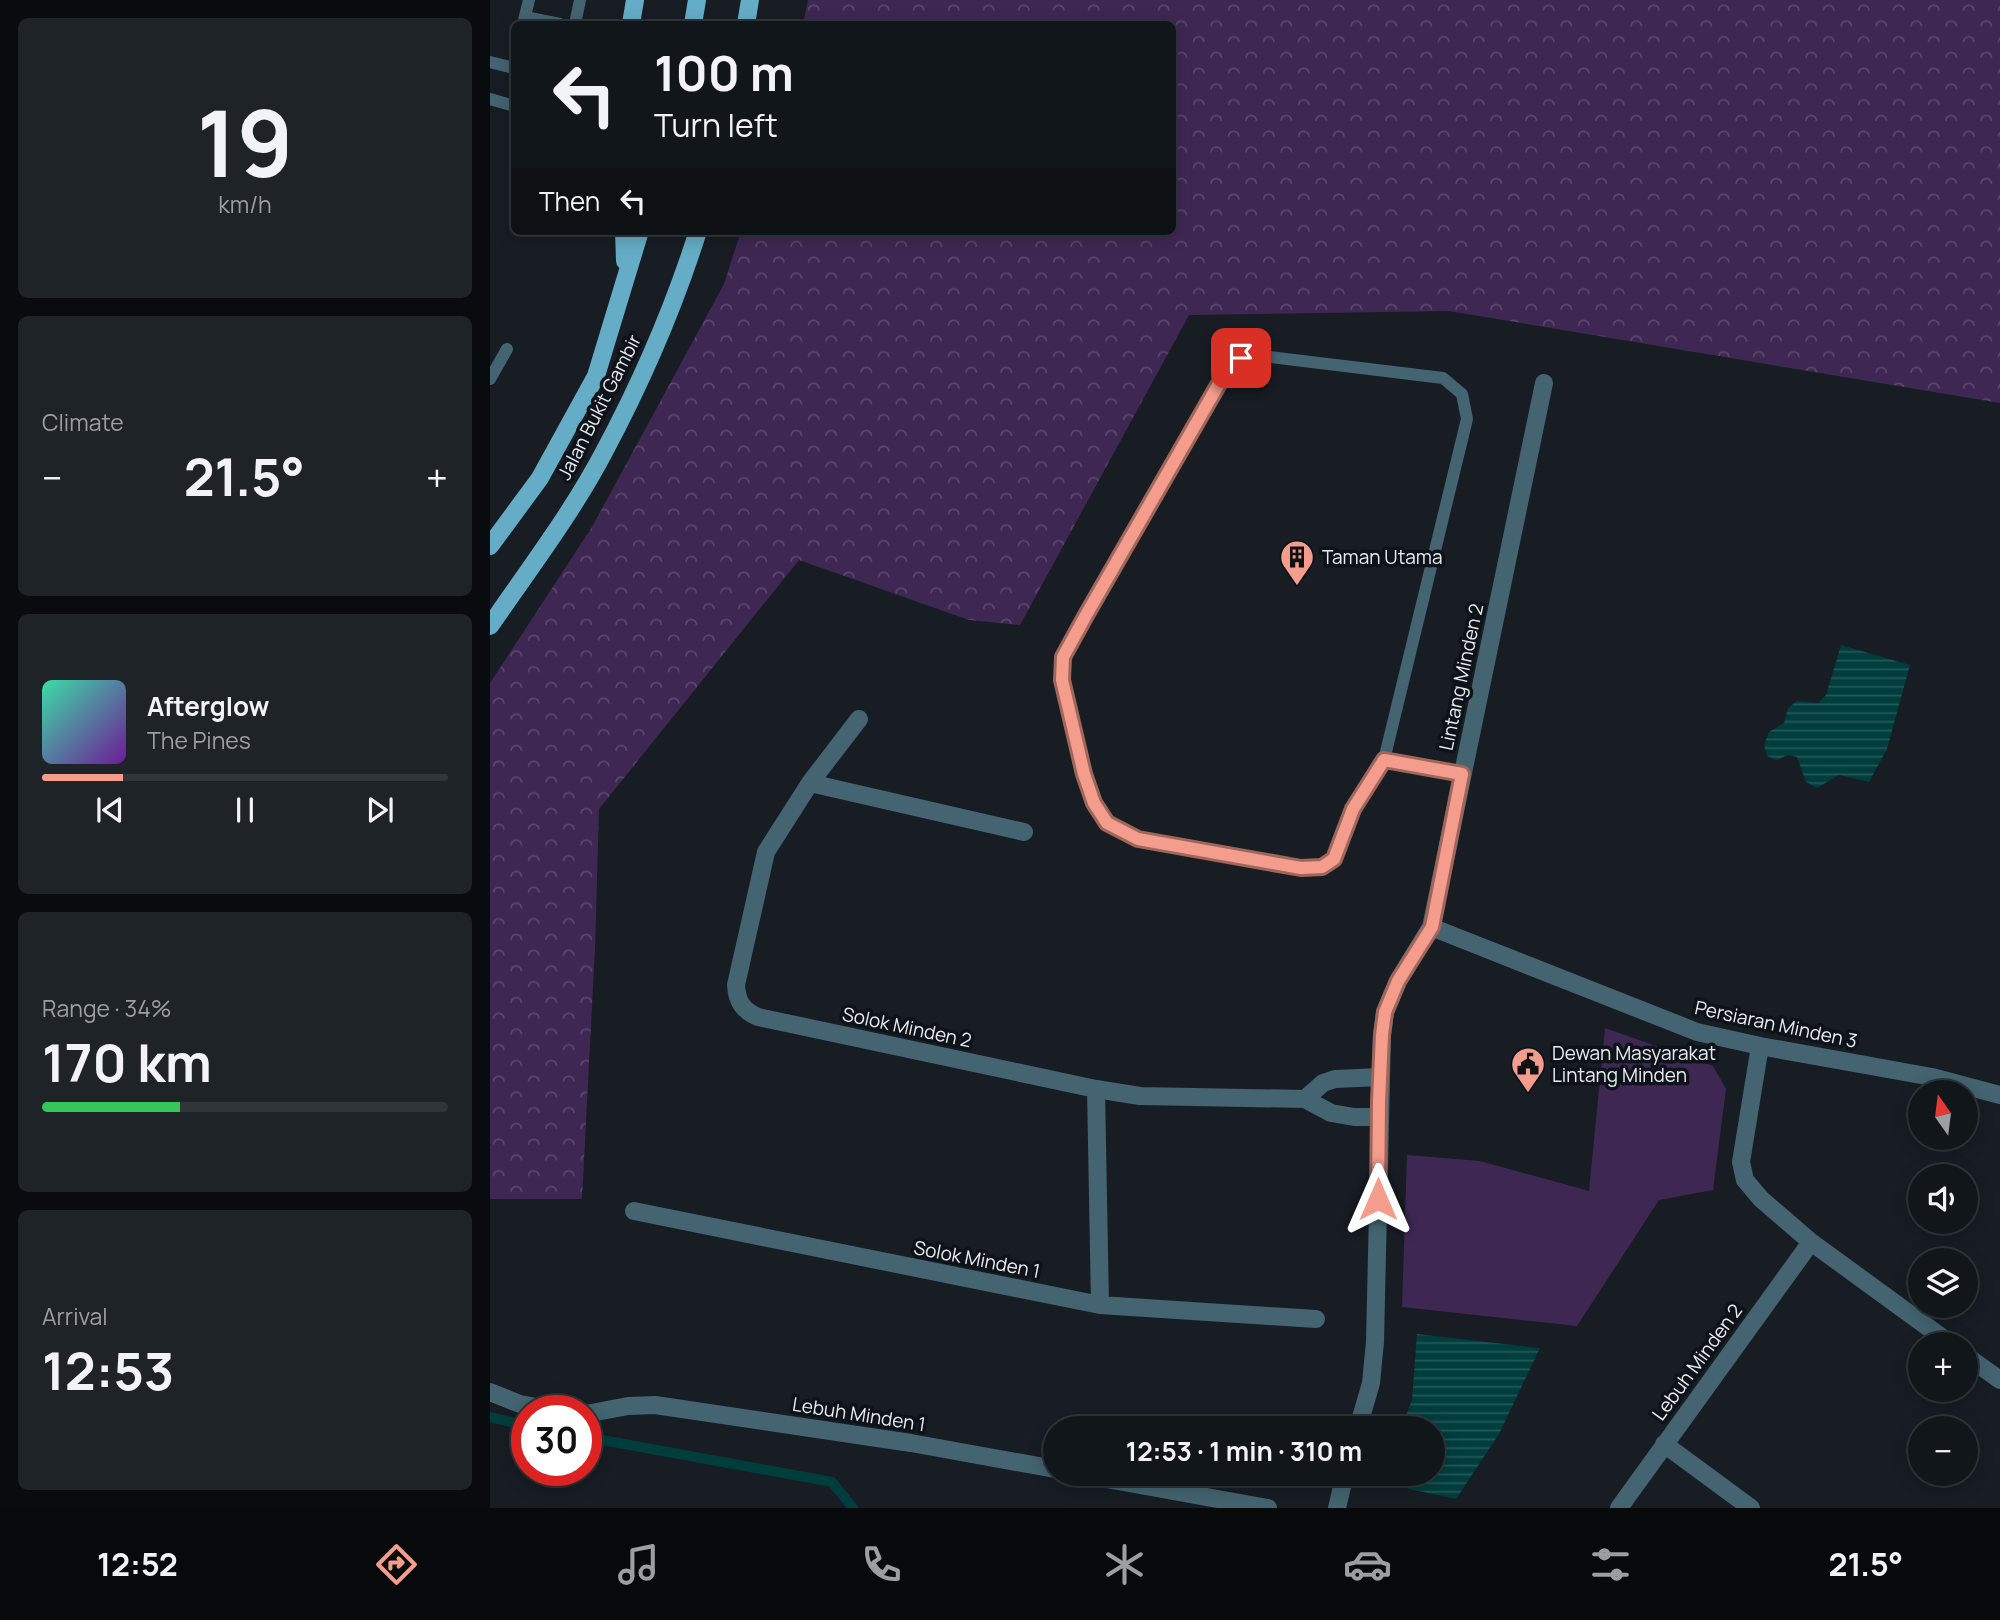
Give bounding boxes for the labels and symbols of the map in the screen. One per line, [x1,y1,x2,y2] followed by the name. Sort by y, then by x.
[1211,328,1271,388] pin
[551,330,647,484] street label: Jalan Bukit Gambir
[1278,538,1316,587] building icon: Taman Utama
[1322,544,1442,570] place label: Taman Utama
[1433,601,1489,753] street label: Lintang Minden 2
[1692,994,1860,1054] street label: Persiaran Minden 3
[840,1001,974,1053] street label: Solok Minden 2
[1552,1040,1716,1088] place label: Dewan Masyarakat Lintang Minden
[1509,1045,1547,1094] public building icon: Dewan Masyarakat Lintang Minden
[1908,1080,1978,1150] north arrow
[1341,1162,1415,1236] position arrow
[912,1234,1042,1284] street label: Solok Minden 1
[1646,1299,1748,1425] street label: Lebuh Minden 2
[790,1391,928,1437] street label: Lebuh Minden 1
[511,1395,602,1486] speed limit sign: 30

